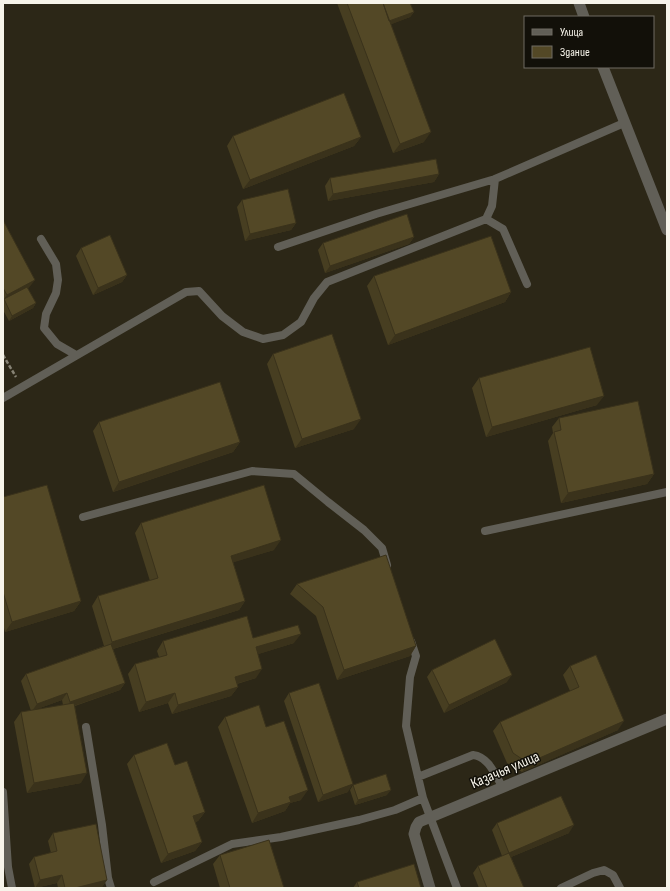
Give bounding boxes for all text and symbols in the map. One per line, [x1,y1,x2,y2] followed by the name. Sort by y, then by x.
[524,16,654,68] legend
[560,25,584,40] text: Улица
[560,45,590,60] text: Здание
[468,747,543,793] street label: Казачья улица

